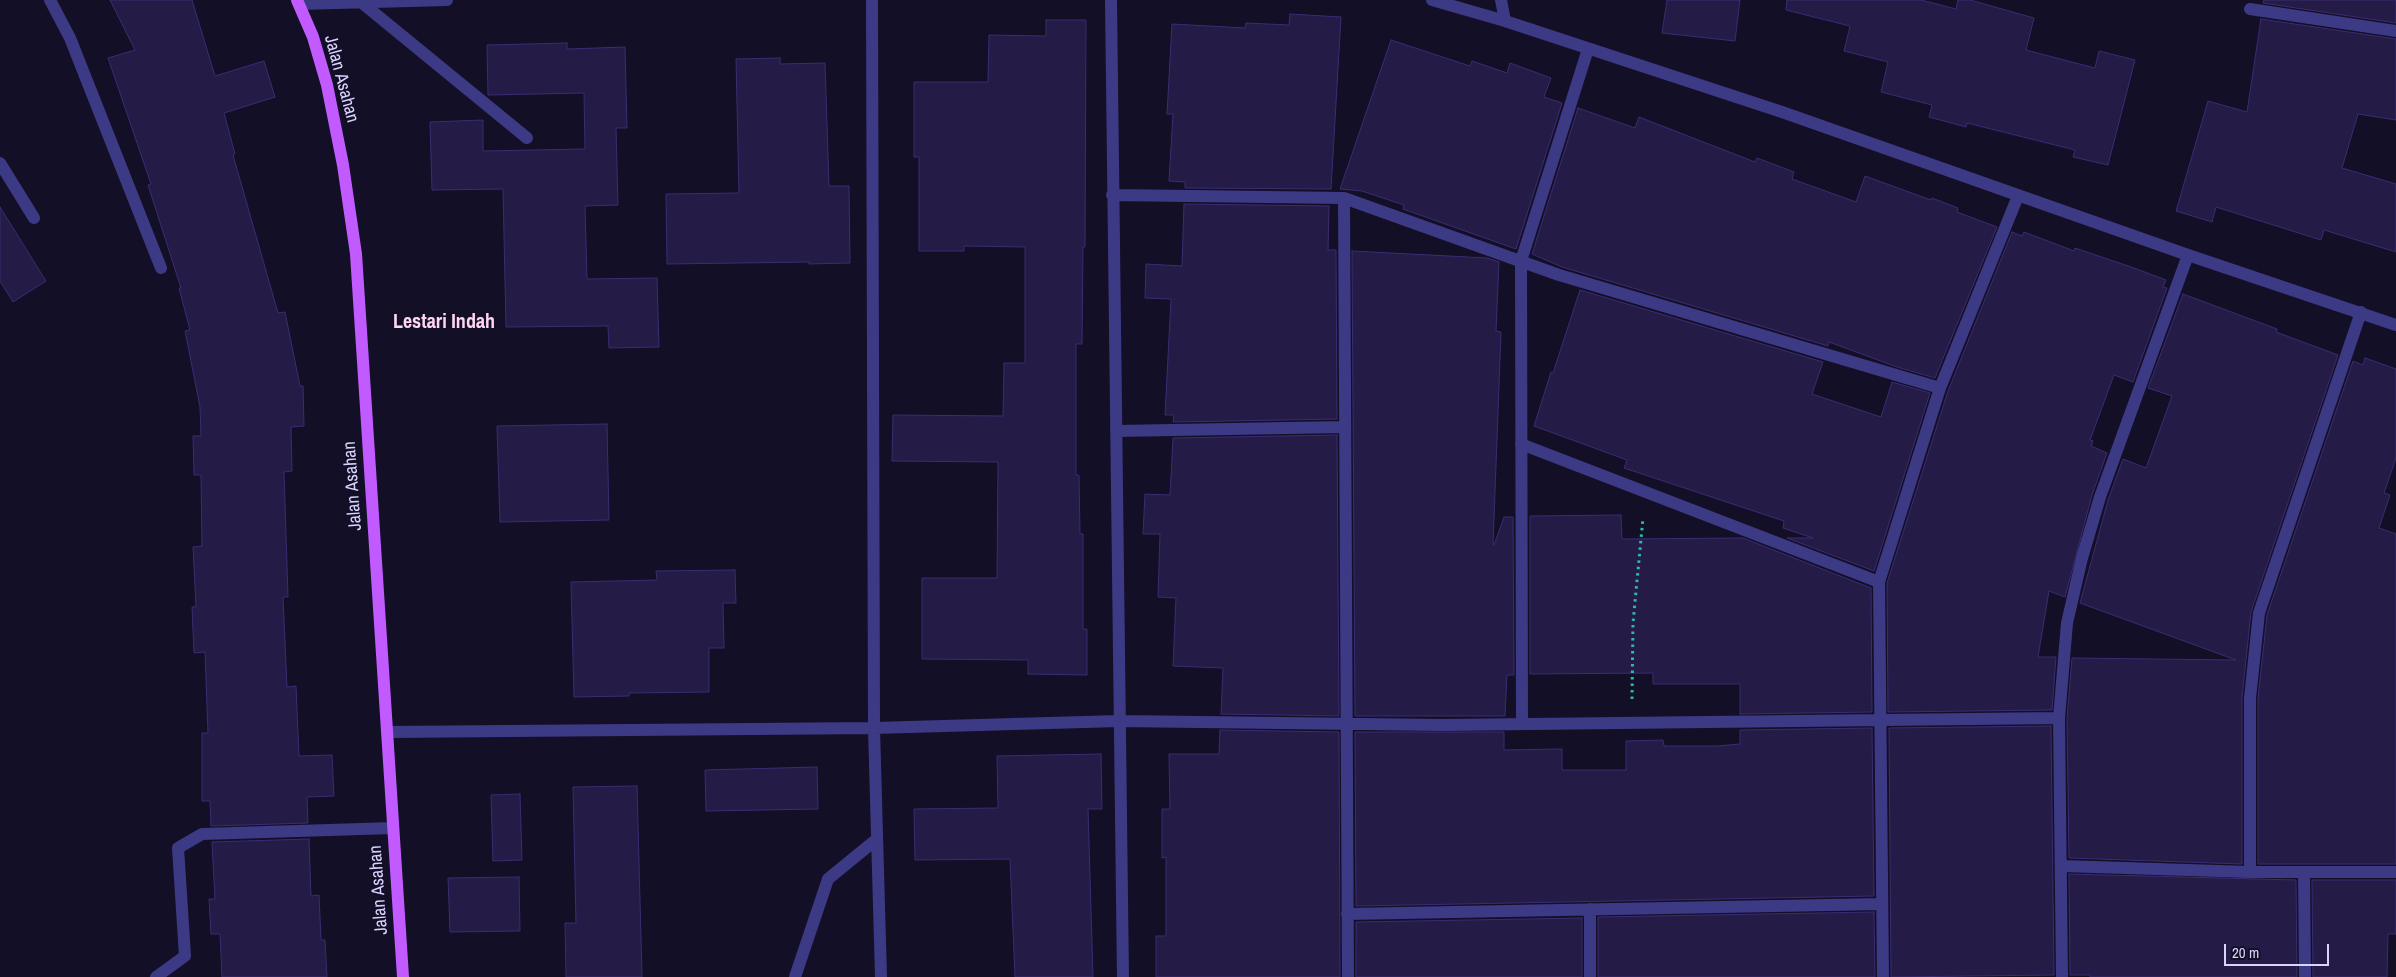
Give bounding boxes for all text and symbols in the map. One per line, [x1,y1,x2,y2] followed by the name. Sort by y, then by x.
[319,33,363,125] street label: Jalan Asahan
[393,311,495,335] district label: Lestari Indah
[339,441,367,531] street label: Jalan Asahan
[365,845,393,935] street label: Jalan Asahan
[2226,934,2331,966] scale bar
[2232,942,2259,963] text: 20 m

